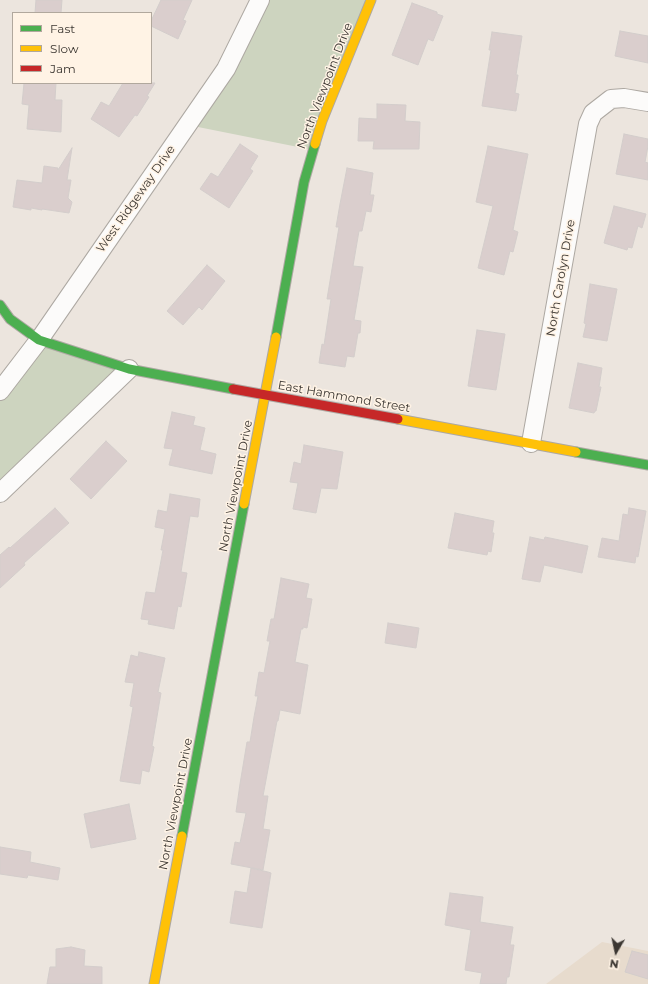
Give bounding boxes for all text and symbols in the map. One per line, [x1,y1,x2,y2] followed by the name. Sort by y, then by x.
[12,12,152,84] legend
[50,21,75,36] text: Fast
[294,21,356,151] street label: North Viewpoint Drive
[50,41,79,56] text: Slow
[50,61,76,76] text: Jam
[94,143,178,255] street label: West Ridgeway Drive
[544,218,578,338] street label: North Carolyn Drive
[277,378,411,416] street label: East Hammond Street
[216,419,256,553] street label: North Viewpoint Drive
[156,737,196,871] street label: North Viewpoint Drive
[596,932,636,972] north arrow
[609,956,620,971] text: N

